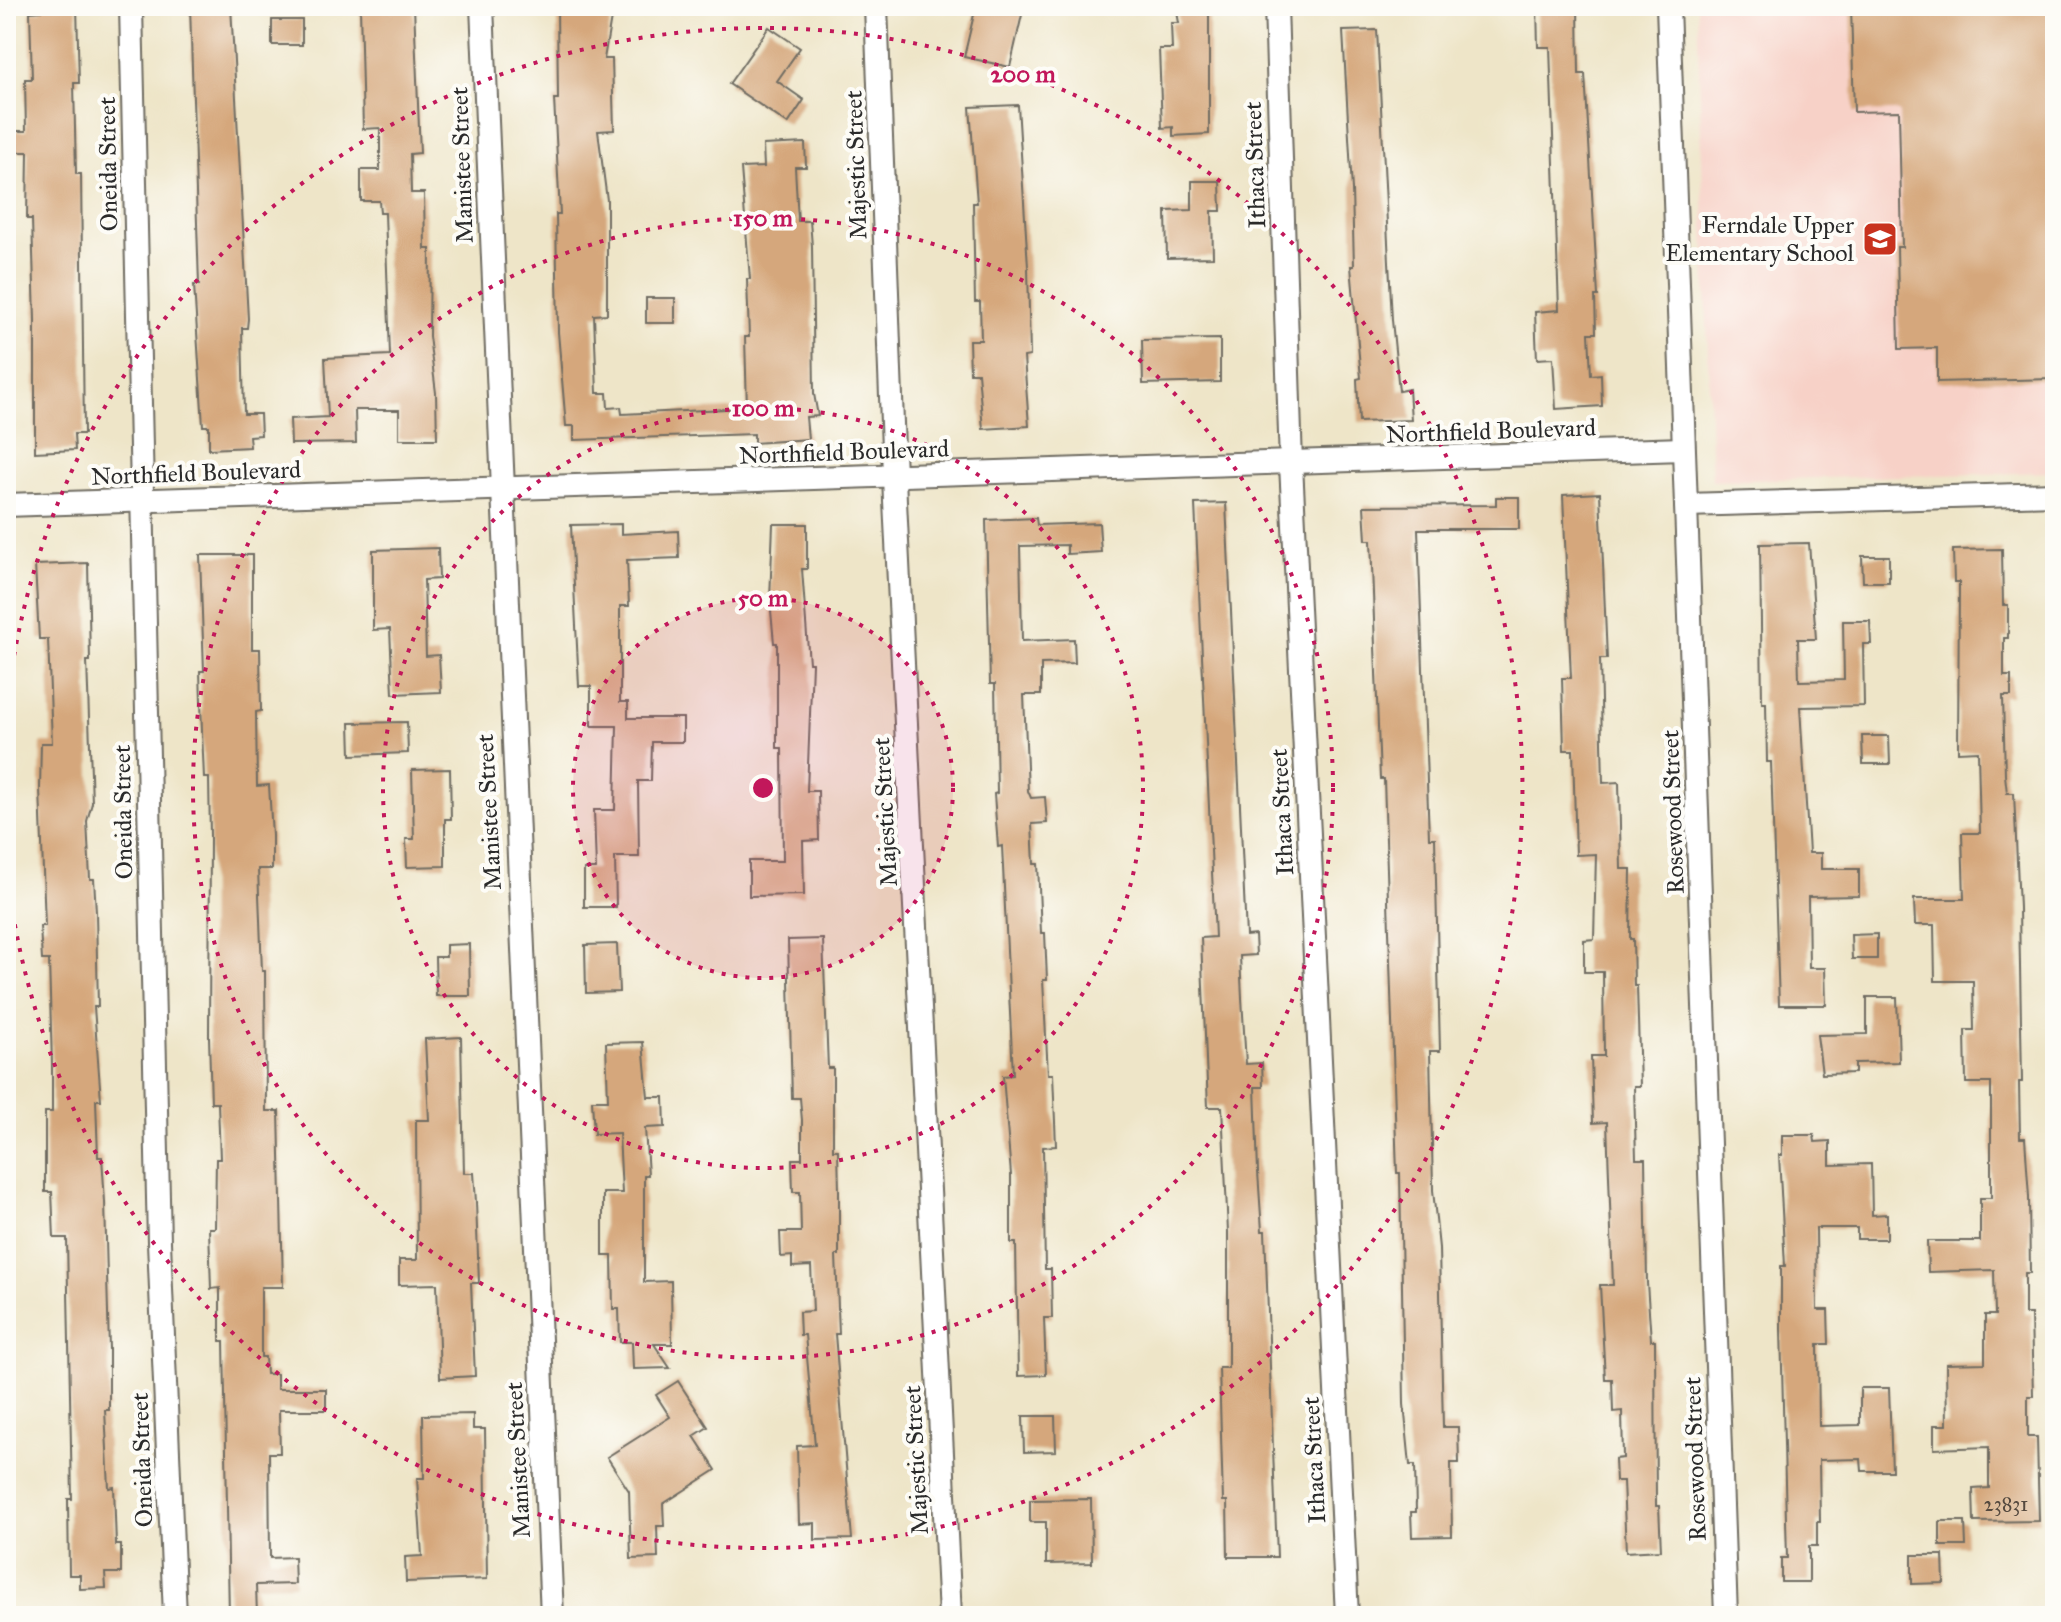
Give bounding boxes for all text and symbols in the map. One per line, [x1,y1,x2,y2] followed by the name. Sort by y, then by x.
[990,59,1056,89] text: 200 m
[444,86,480,244] street label: Manistee Street
[838,89,874,240] street label: Majestic Street
[92,96,124,232] street label: Oneida Street
[1238,101,1272,229] street label: Ithaca Street
[733,203,794,233] text: 150 m
[1665,210,1855,268] place label: Ferndale Upper Elementary School
[1861,220,1899,258] school or university icon: Ferndale Upper Elementary School
[732,393,795,423] text: 100 m
[1385,412,1597,450] street label: Northfield Boulevard
[738,433,950,471] street label: Northfield Boulevard
[90,454,302,492] street label: Northfield Boulevard
[738,583,789,613] text: 50 m
[1655,729,1691,895] street label: Rosewood Street
[470,733,508,891] street label: Manistee Street
[866,736,904,887] street label: Majestic Street
[107,744,139,880] street label: Oneida Street
[1264,747,1300,876] street label: Ithaca Street
[749,774,777,802] centre of rings
[1677,1376,1713,1542] street label: Rosewood Street
[499,1381,537,1539] street label: Manistee Street
[897,1384,935,1535] street label: Majestic Street
[125,1392,159,1528] street label: Oneida Street
[1296,1395,1332,1524] street label: Ithaca Street
[1984,1492,2028,1516] house number: 23831

